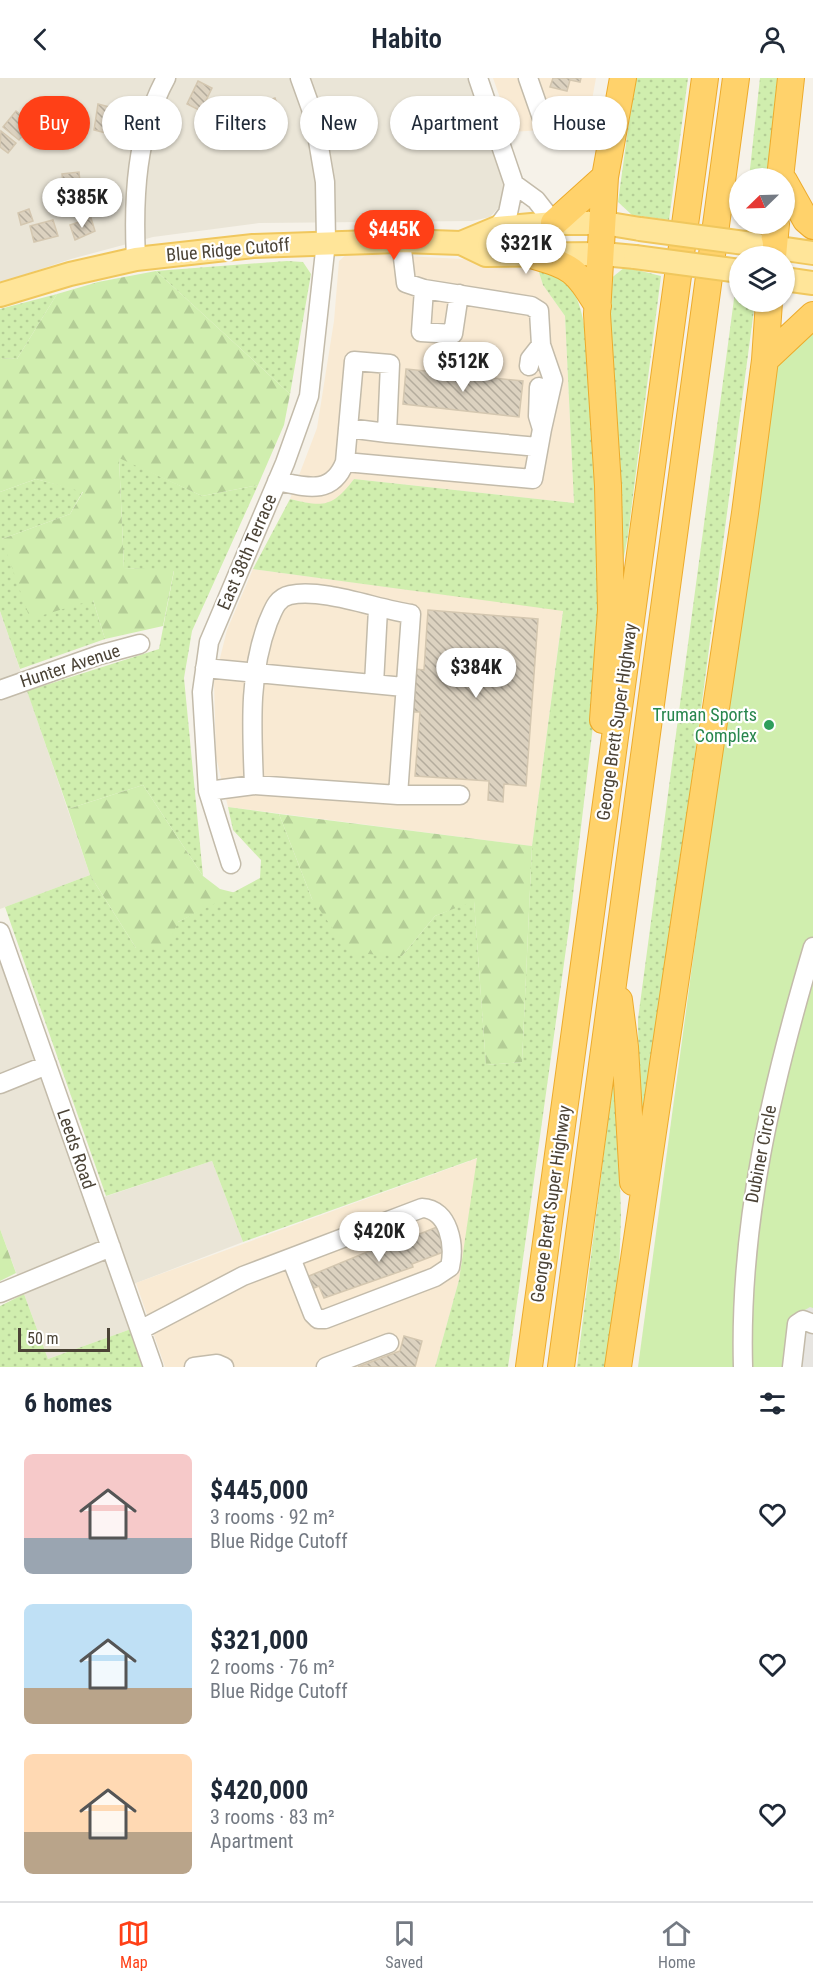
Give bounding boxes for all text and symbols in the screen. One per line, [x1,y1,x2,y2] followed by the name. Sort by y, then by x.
[24,23,57,56] icon: back
[371,23,442,55] text: Habito
[756,23,789,56] icon: person
[18,96,90,150] chip: Buy
[102,96,182,150] chip: Rent
[194,96,288,150] chip: Filters
[300,96,378,150] chip: New
[390,96,520,150] chip: Apartment
[532,96,627,150] chip: House
[729,168,795,234] north arrow
[729,168,795,312] map controls
[40,178,124,229] pin: $385K
[56,185,108,209] text: $385K
[352,210,436,261] pin: $445K
[368,217,420,241] text: $445K
[484,224,568,275] pin: $321K
[500,231,552,255] text: $321K
[165,234,291,265] street label: Blue Ridge Cutoff
[729,246,795,312] button: layers
[421,342,505,393] pin: $512K
[437,349,489,373] text: $512K
[213,491,280,613] street label: East 38th Terrace
[592,622,641,822] street label: George Brett Super Highway
[17,640,122,692] street label: Hunter Avenue
[434,648,518,699] pin: $384K
[450,655,502,679] text: $384K
[652,704,757,746] place label: Truman Sports Complex
[762,718,776,732] marker: Truman Sports Complex
[741,1103,780,1205] street label: Dubiner Circle
[526,1104,575,1304] street label: George Brett Super Highway
[53,1106,100,1191] street label: Leeds Road
[337,1212,421,1263] pin: $420K
[353,1219,405,1243] text: $420K
[18,1325,110,1352] scale bar
[27,1329,59,1348] text: 50 m
[756,1387,789,1420] icon: filters
[24,1388,112,1418] text: 6 homes
[210,1475,308,1505] text: $445,000
[72,1478,144,1550] icon: home
[756,1498,789,1531] icon: heart
[210,1505,335,1529] text: 3 rooms · 92 m²
[210,1529,348,1553] text: Blue Ridge Cutoff
[210,1625,308,1655] text: $321,000
[72,1628,144,1700] icon: home
[756,1648,789,1681] icon: heart
[210,1655,335,1679] text: 2 rooms · 76 m²
[210,1679,348,1703] text: Blue Ridge Cutoff
[210,1775,308,1805] text: $420,000
[72,1778,144,1850] icon: home
[756,1798,789,1831] icon: heart
[210,1805,335,1829] text: 3 rooms · 83 m²
[210,1829,294,1853] text: Apartment
[117,1917,150,1972] tab: Map
[385,1917,423,1972] tab: Saved
[658,1917,696,1972] tab: Home

